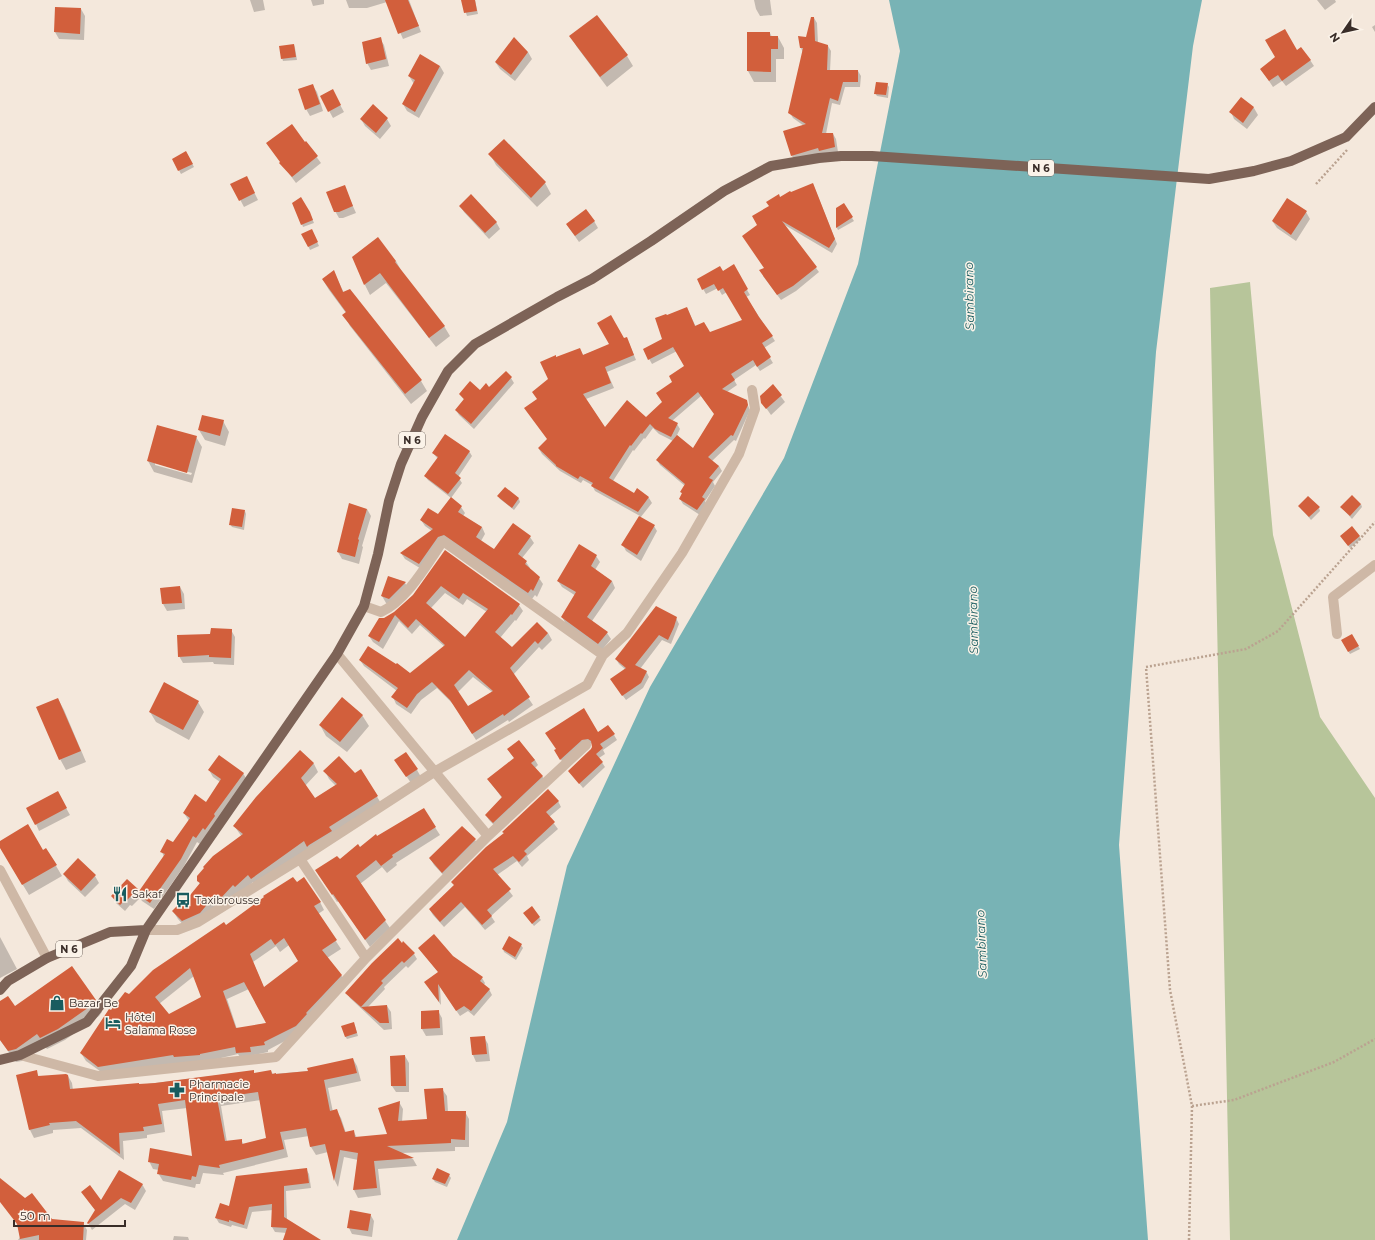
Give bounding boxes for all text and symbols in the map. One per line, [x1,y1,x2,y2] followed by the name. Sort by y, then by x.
[1323,12,1363,52] north arrow
[1326,30,1343,45] text: N
[1028,160,1054,176] road number: N 6
[961,261,977,330] water label: Sambirano
[399,432,425,448] road number: N 6
[965,585,981,654] water label: Sambirano
[111,885,129,903] restaurant icon: Sakaf
[132,887,163,901] place label: Sakaf
[174,891,192,909] bus stop icon: Taxibrousse
[195,893,260,907] place label: Taxibrousse
[972,909,990,978] water label: Sambirano
[56,941,82,957] road number: N 6
[48,994,66,1012] shop icon: Bazar Be
[69,996,118,1010] place label: Bazar Be
[125,1010,196,1037] place label: Hôtel Salama Rose
[104,1014,122,1032] hotel icon: Hôtel Salama Rose
[189,1077,249,1104] place label: Pharmacie Principale
[168,1081,186,1099] pharmacy icon: Pharmacie Principale
[14,1202,125,1228] scale bar
[20,1208,51,1223] text: 50 m

